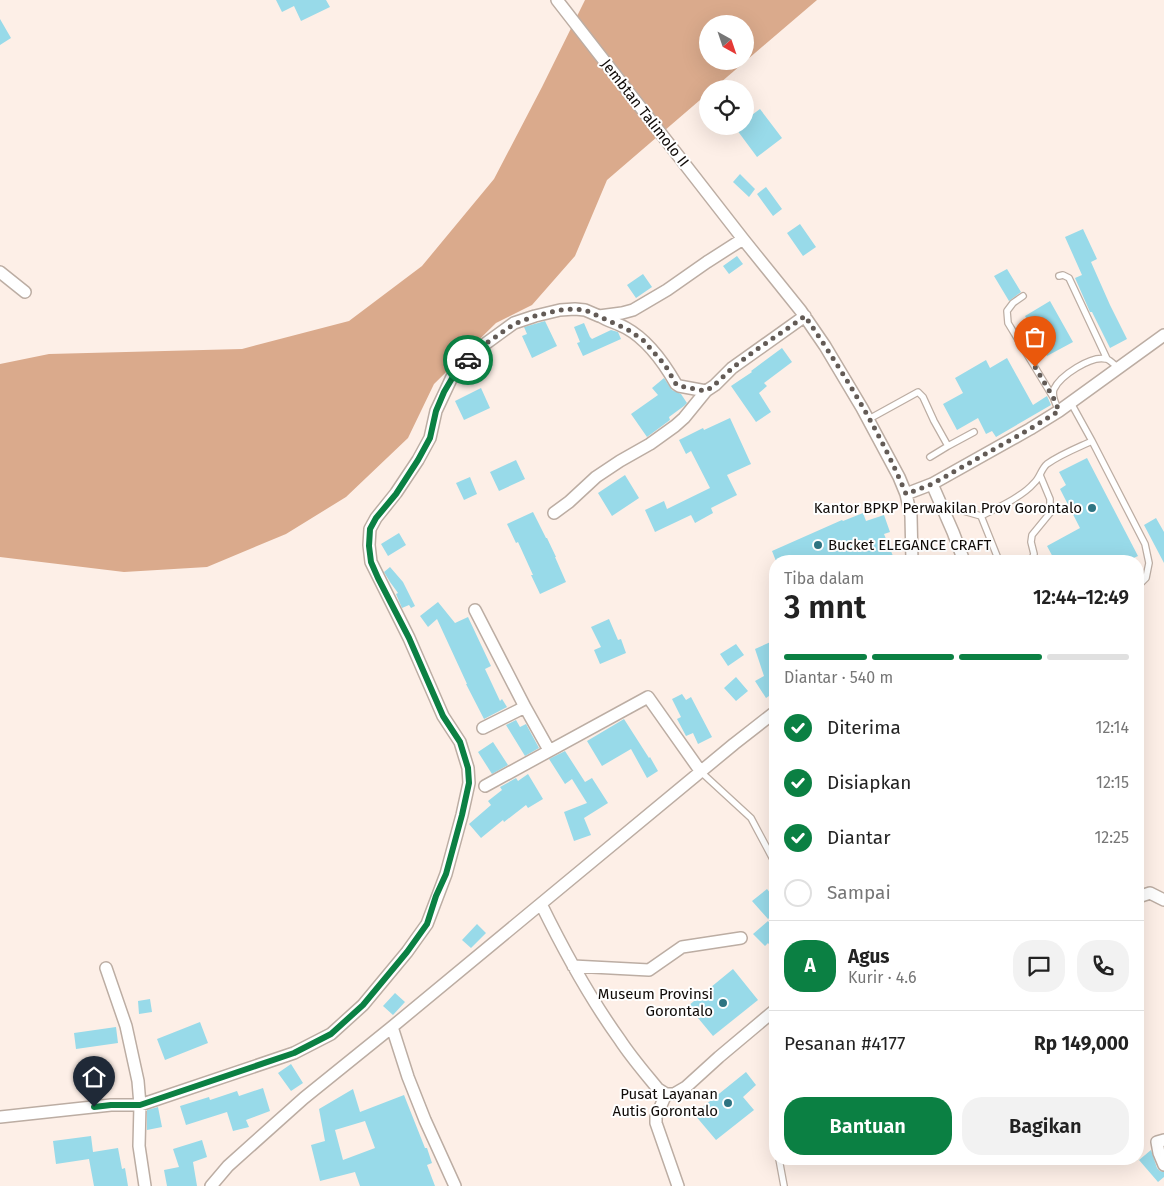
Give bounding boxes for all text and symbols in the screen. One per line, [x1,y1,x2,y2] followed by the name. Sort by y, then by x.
[699,15,754,70] north arrow
[699,15,754,135] map controls
[597,55,693,171] street label: Jembtan Talimolo II
[699,80,754,135] button: locate
[1014,316,1056,367] pin
[1021,323,1049,351] icon: bag
[443,335,493,385] courier
[454,346,482,374] icon: car
[814,499,1082,517] place label: Kantor BPKP Perwakilan Prov Gorontalo
[1086,502,1098,514] marker: Kantor BPKP Perwakilan Prov Gorontalo
[828,536,992,554] place label: Bucket ELEGANCE CRAFT
[812,539,824,551] marker: Bucket ELEGANCE CRAFT
[784,569,864,588] text: Tiba dalam
[1033,586,1129,609] text: 12:44–12:49
[784,588,866,626] text: 3 mnt
[784,668,893,687] text: Diantar · 540 m
[784,714,812,742] icon: check
[827,716,901,739] text: Diterima
[1096,718,1129,737] text: 12:14
[784,769,812,797] icon: check
[827,771,911,794] text: Disiapkan
[1096,773,1129,792] text: 12:15
[784,824,812,852] icon: check
[827,826,890,849] text: Diantar
[1094,828,1129,847] text: 12:25
[827,881,891,904] text: Sampai
[1013,940,1065,992] button: chat
[1077,940,1129,992] button: phone
[848,945,890,968] text: Agus
[804,954,816,977] text: A
[848,968,917,987] text: Kurir · 4.6
[598,985,713,1020] place label: Museum Provinsi Gorontalo
[717,997,729,1009] marker: Museum Provinsi Gorontalo
[784,1032,905,1055] text: Pesanan #4177
[1034,1032,1129,1055] text: Rp 149,000
[73,1056,115,1107] pin
[80,1063,108,1091] icon: home
[613,1085,718,1120] place label: Pusat Layanan Autis Gorontalo
[722,1097,734,1109] marker: Pusat Layanan Autis Gorontalo
[784,1097,952,1155] button: Bantuan
[962,1097,1129,1155] button: Bagikan

